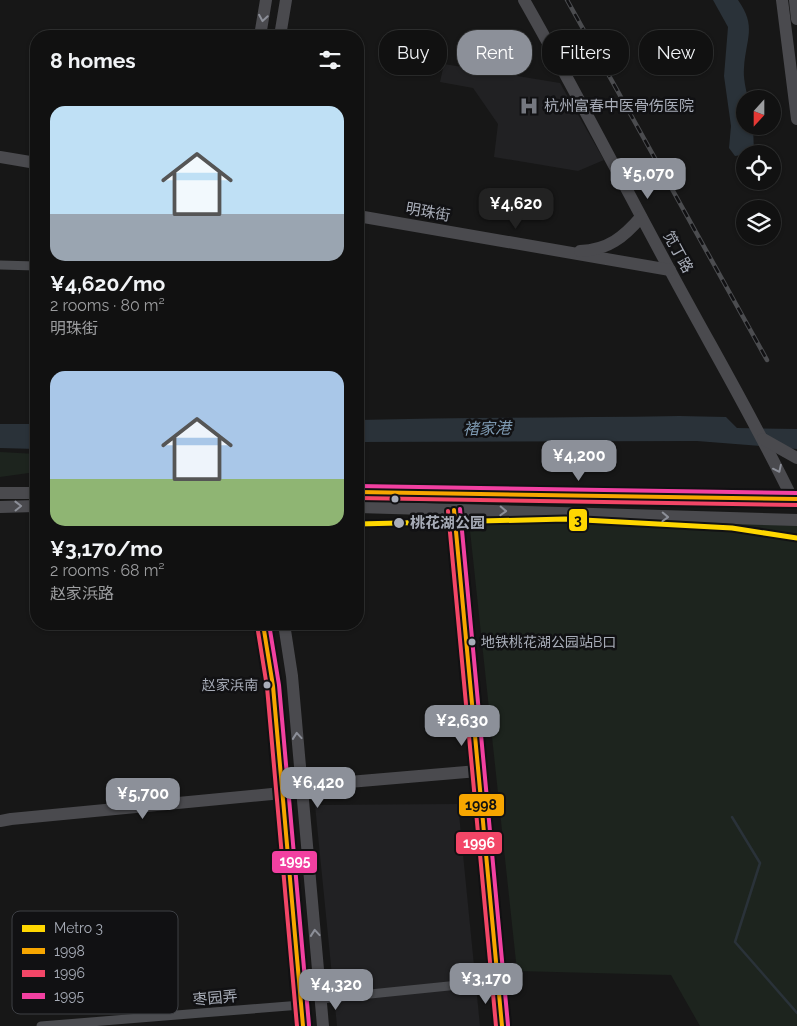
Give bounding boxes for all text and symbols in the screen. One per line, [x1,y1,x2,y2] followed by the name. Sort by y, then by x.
[259,14,269,22] one-way arrow
[379,30,447,75] chip: Buy
[457,30,532,75] chip: Rent
[542,30,629,75] chip: Filters
[639,30,713,75] chip: New
[316,46,344,74] icon: filters
[50,48,136,73] text: 8 homes
[736,90,781,135] north arrow
[736,90,781,245] map controls
[518,95,540,117] hospital icon: 杭州富春中医骨伤医院
[544,97,694,115] place label: 杭州富春中医骨伤医院
[152,139,242,229] icon: home
[736,145,781,190] button: locate
[607,158,689,200] pin: ¥5,070
[622,164,674,183] text: ¥5,070
[475,188,557,230] pin: ¥4,620
[490,194,542,213] text: ¥4,620
[404,199,452,225] street label: 明珠街
[736,200,781,245] button: layers
[659,228,697,276] street label: 笕丁路
[50,271,165,296] text: ¥4,620/mo
[50,296,165,315] text: 2 rooms · 80 m²
[50,319,98,338] text: 明珠街
[152,404,242,494] icon: home
[463,419,513,438] water label: 褚家港
[538,440,620,482] pin: ¥4,200
[553,446,605,465] text: ¥4,200
[771,463,781,472] one-way arrow
[390,494,400,504] unlabelled marker
[14,501,22,511] one-way arrow
[499,506,507,517] one-way arrow
[568,508,588,532] line badge: 3
[662,511,670,522] one-way arrow
[574,512,582,528] text: 3
[410,514,485,532] place label: 桃花湖公园
[392,516,406,530] marker: 桃花湖公园
[50,536,163,561] text: ¥3,170/mo
[50,561,165,580] text: 2 rooms · 68 m²
[50,584,114,603] text: 赵家浜路
[481,634,616,650] place label: 地铁桃花湖公园站B口
[467,637,477,647] marker: 地铁桃花湖公园站B口
[201,677,258,693] place label: 赵家浜南
[262,680,272,690] marker: 赵家浜南
[421,704,503,747] pin: ¥2,630
[436,711,488,730] text: ¥2,630
[292,732,303,740] one-way arrow
[277,766,359,809] pin: ¥6,420
[292,773,344,792] text: ¥6,420
[102,778,184,820] pin: ¥5,700
[117,784,169,803] text: ¥5,700
[458,793,505,817] line badge: 1998
[465,797,497,813] text: 1998
[455,831,503,855] line badge: 1996
[463,835,495,851] text: 1996
[271,850,318,874] line badge: 1995
[279,853,311,869] text: 1995
[12,911,178,1014] legend
[54,920,103,936] text: Metro 3
[310,928,321,936] one-way arrow
[54,943,85,959] text: 1998
[445,962,527,1005] pin: ¥3,170
[54,965,85,981] text: 1996
[295,968,377,1011] pin: ¥4,320
[461,969,511,988] text: ¥3,170
[310,975,362,994] text: ¥4,320
[192,987,238,1009] street label: 枣园弄
[54,988,84,1004] text: 1995

